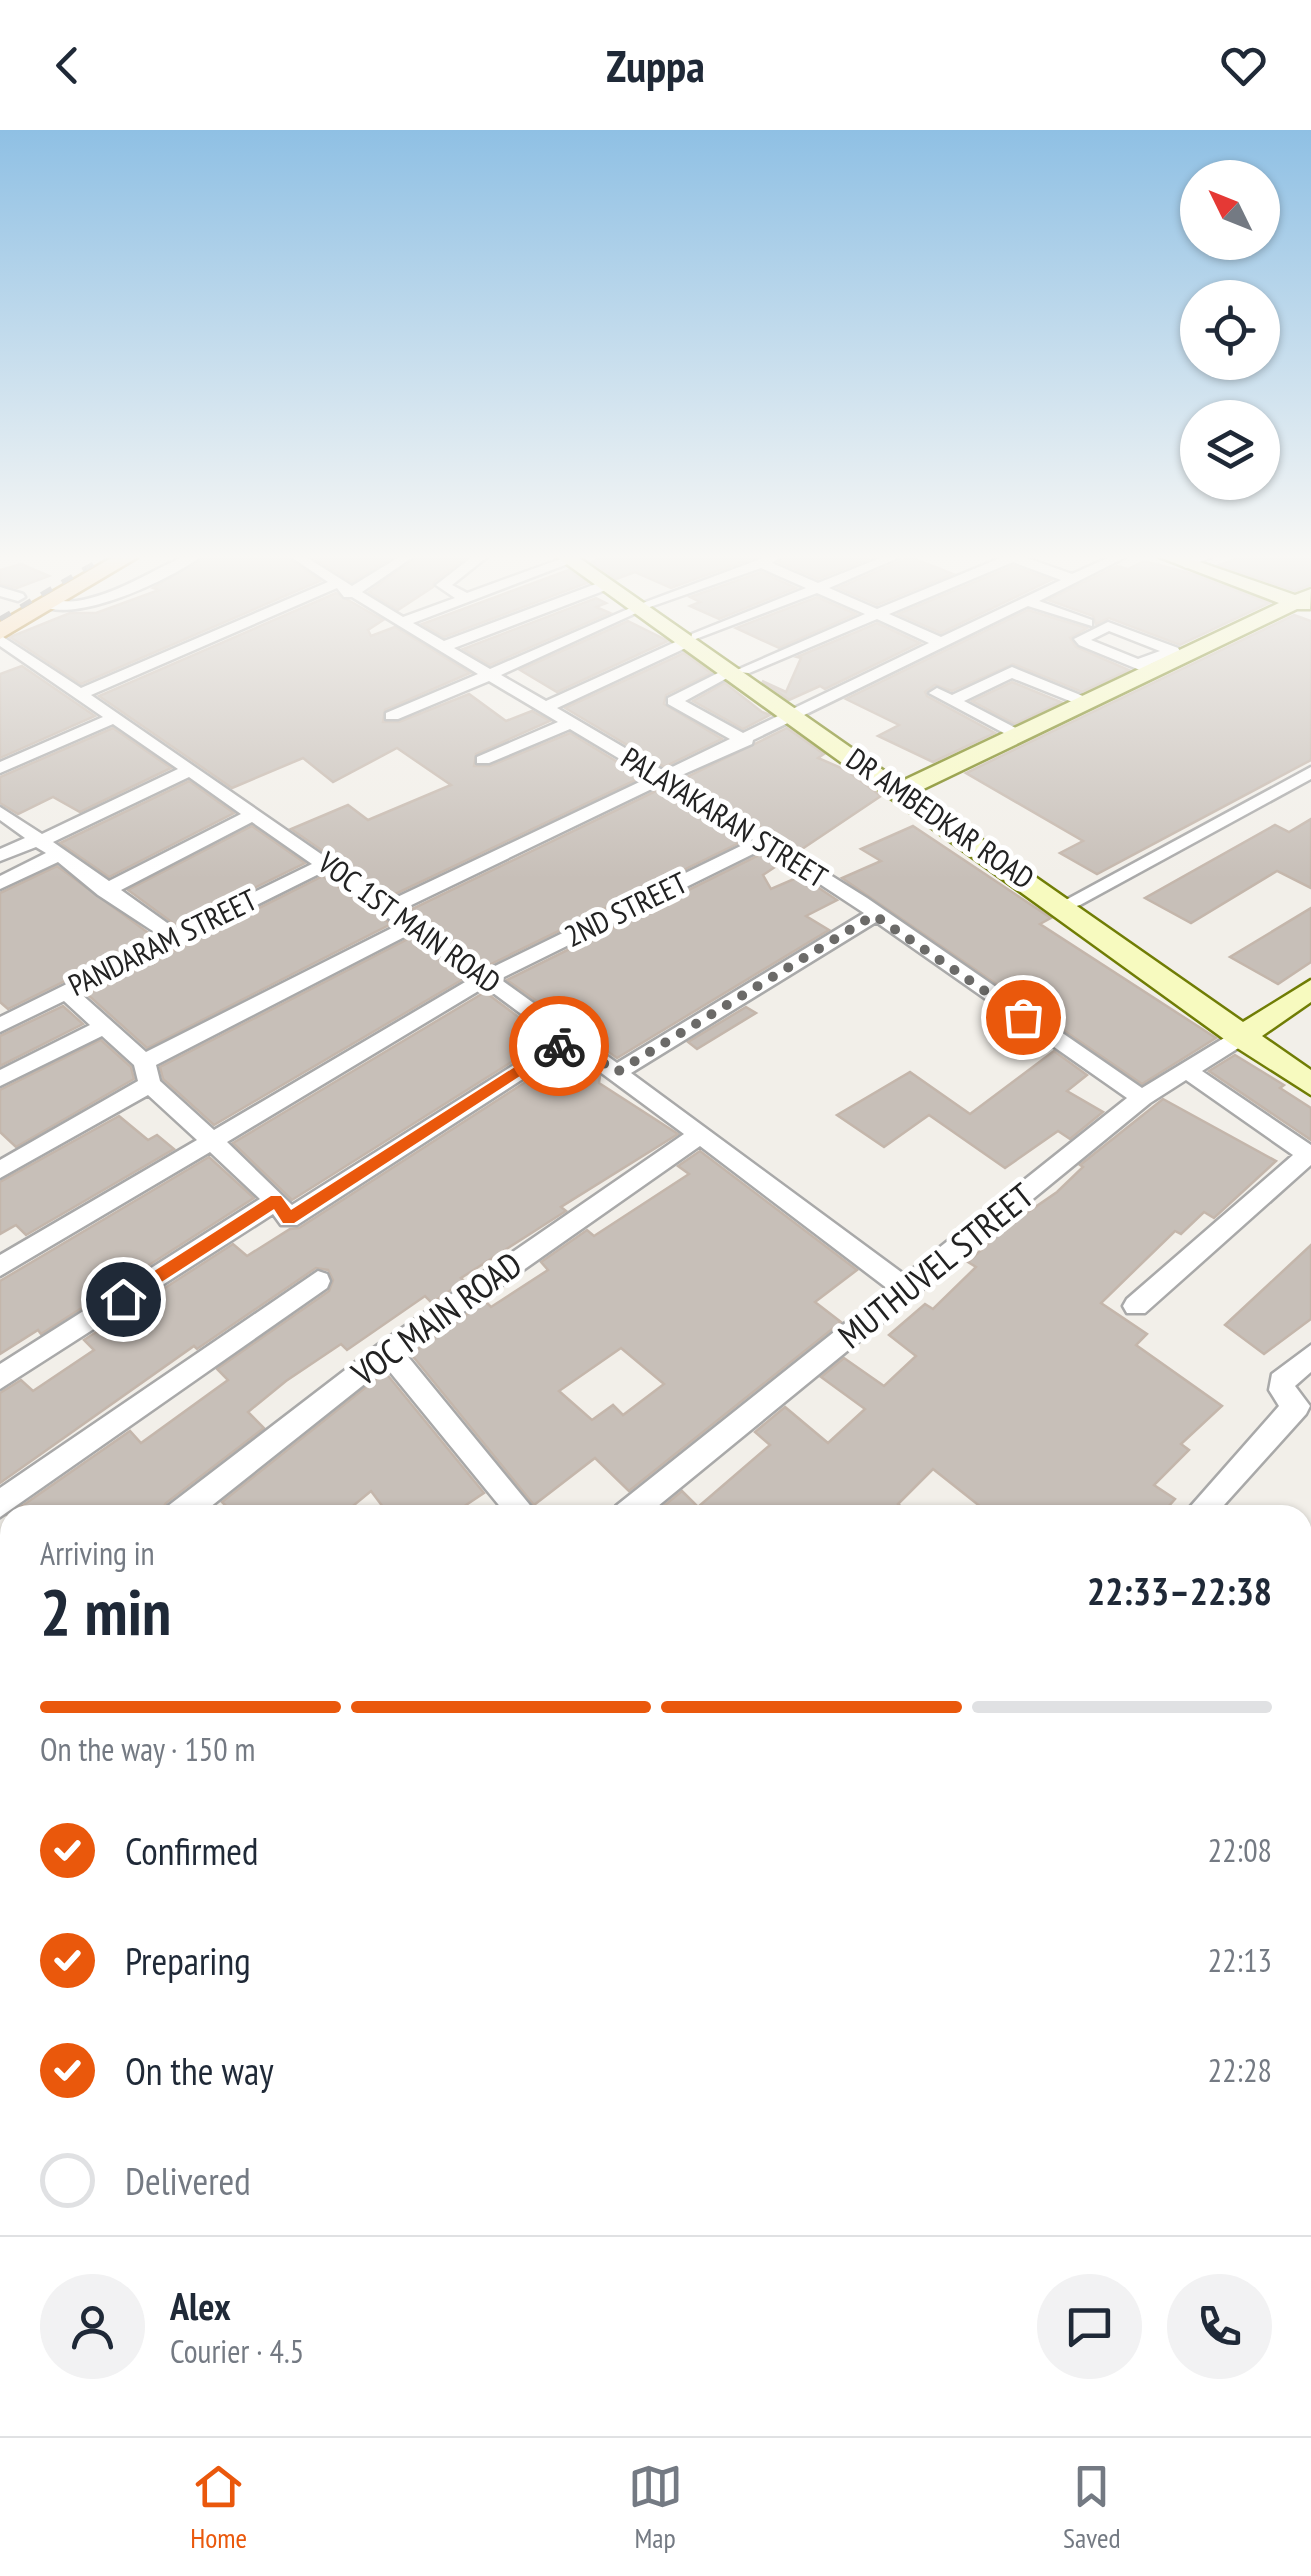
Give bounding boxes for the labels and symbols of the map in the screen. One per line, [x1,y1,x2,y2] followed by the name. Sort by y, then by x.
[1180,160,1280,260] north arrow
[614,738,835,896] street label: PALAYAKARAN STREET
[840,739,1042,897] street label: DR AMBEDKAR ROAD
[310,842,509,1001] street label: VOC 1ST MAIN ROAD
[558,862,693,955] street label: 2ND STREET
[62,879,263,1004] street label: PANDARAM STREET
[981,975,1066,1060] pin
[509,996,609,1096] courier
[828,1172,1043,1358] street label: MUTHUVEL STREET
[341,1241,531,1396] street label: VOC MAIN ROAD
[81,1257,166,1342] pin

